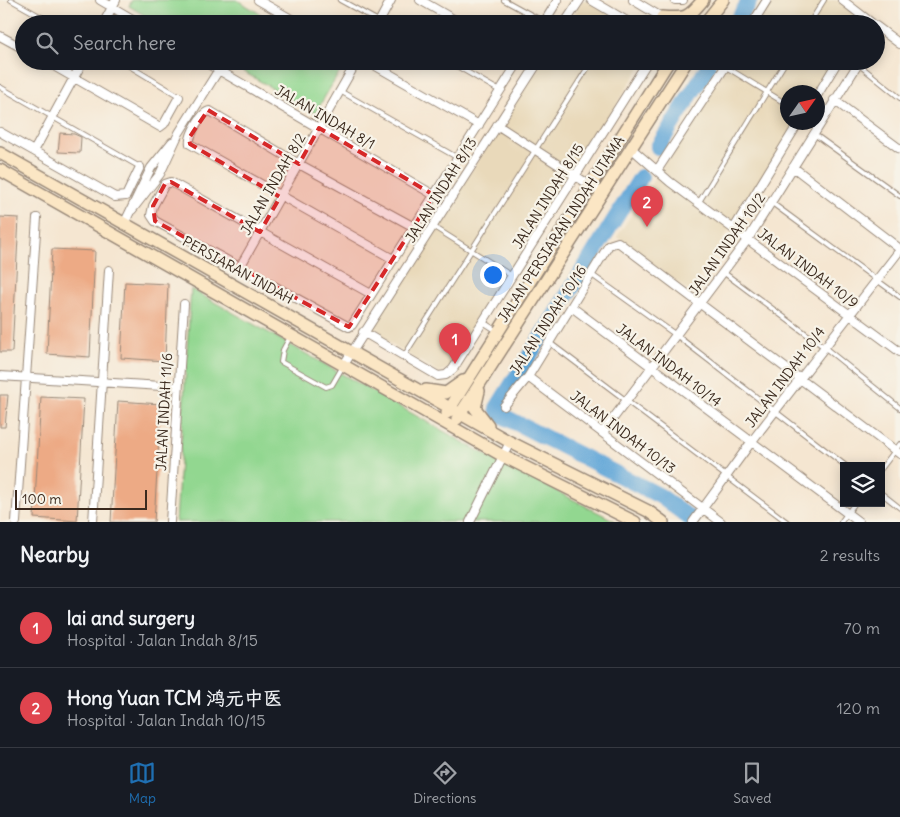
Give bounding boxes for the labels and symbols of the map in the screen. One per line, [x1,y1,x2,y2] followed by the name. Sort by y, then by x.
[272,81,378,153] street label: JALAN INDAH 8/1
[780,85,825,130] north arrow
[237,130,310,238] street label: JALAN INDAH 8/2
[494,132,628,326] street label: JALAN PERSIARAN INDAH UTAMA
[401,134,481,246] street label: JALAN INDAH 8/13
[508,140,588,252] street label: JALAN INDAH 8/15
[631,186,663,227] pin: 2
[685,189,769,299] street label: JALAN INDAH 10/2
[754,224,862,312] street label: JALAN INDAH 10/9
[179,232,297,308] street label: PERSIARAN INDAH
[480,262,506,288] your location
[506,262,590,378] street label: JALAN INDAH 10/16
[613,320,725,410] street label: JALAN INDAH 10/14
[439,323,471,364] pin: 1
[741,323,829,431] street label: JALAN INDAH 10/4
[152,353,176,471] street label: JALAN INDAH 11/6
[567,387,679,477] street label: JALAN INDAH 10/13
[15,487,148,510] scale bar

